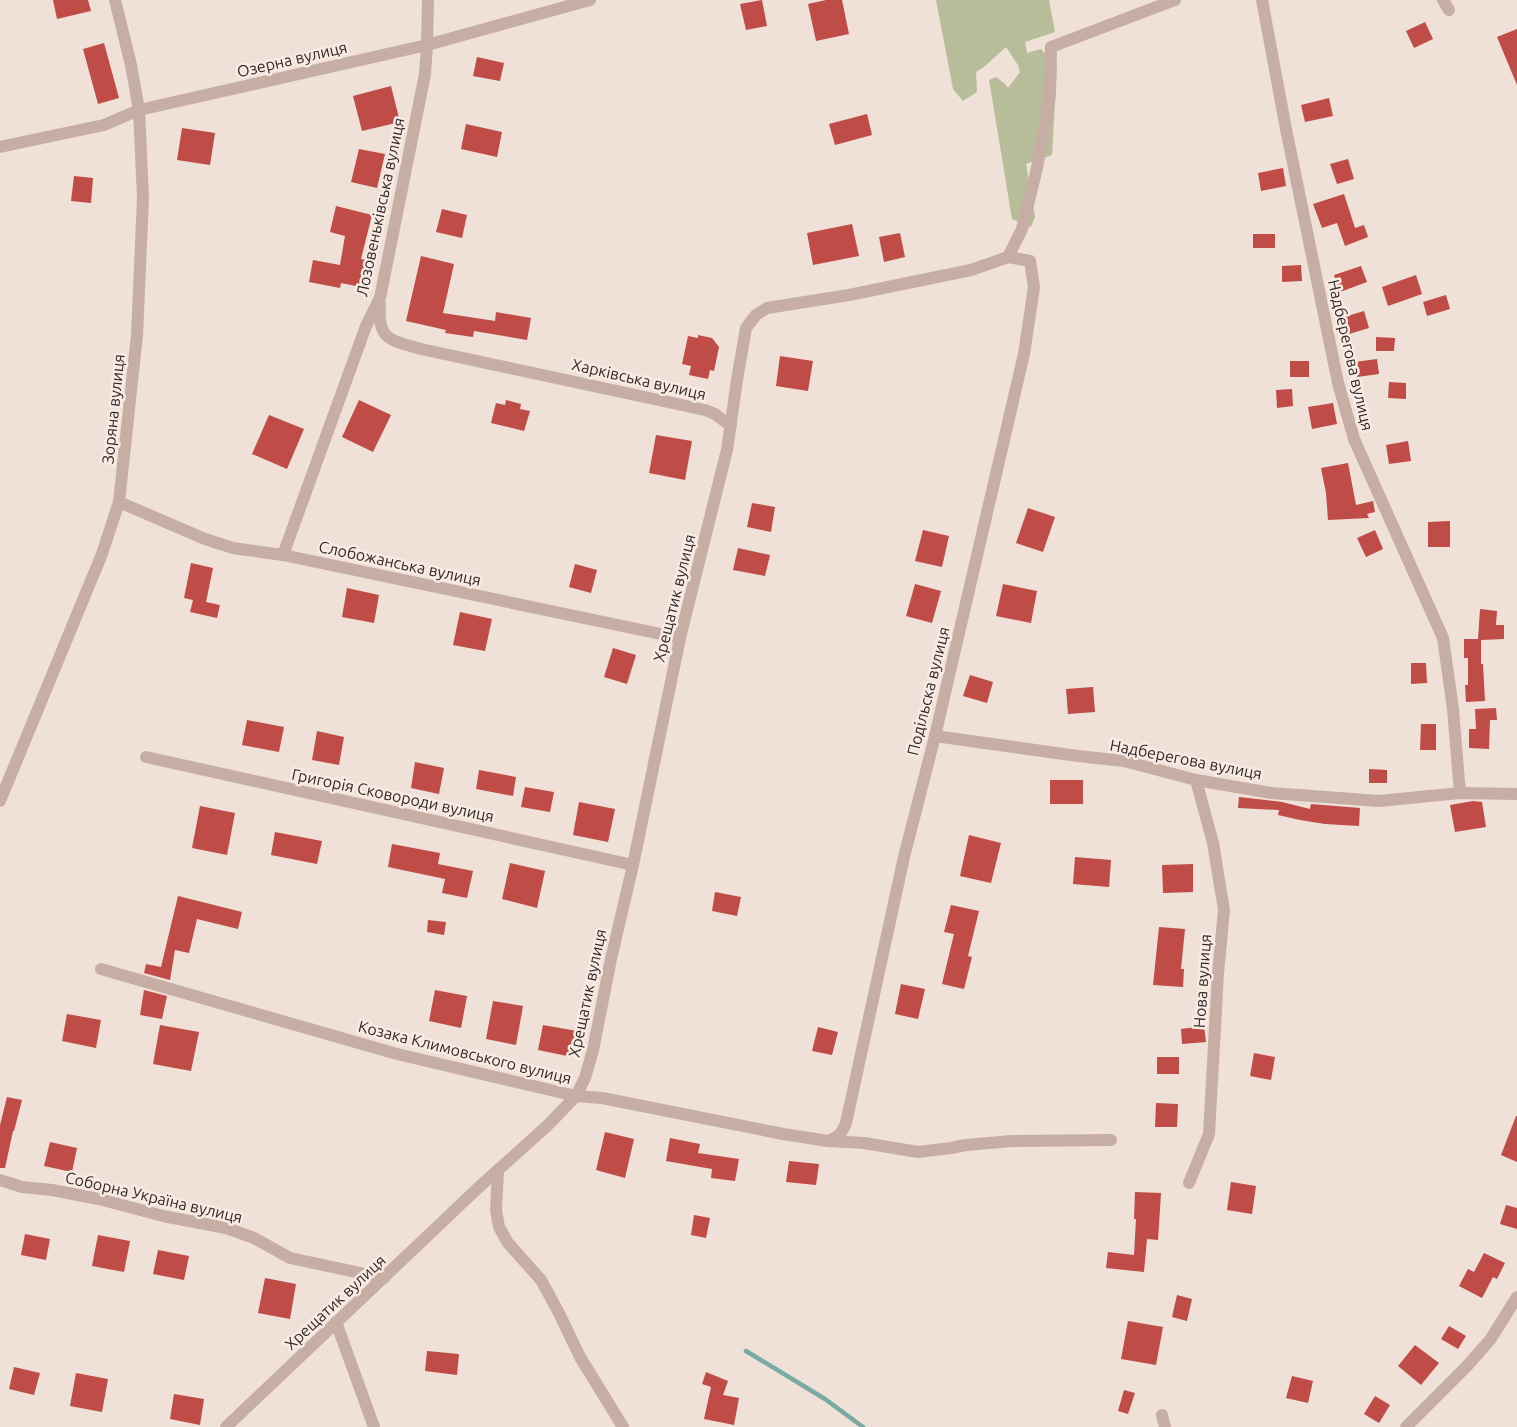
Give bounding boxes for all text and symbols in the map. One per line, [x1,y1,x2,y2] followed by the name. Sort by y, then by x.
[235,38,349,80] street label: Озерна вулиця
[352,116,408,298] street label: Лозовеньківська вулиця
[1325,278,1377,432] street label: Надберегова вулиця
[98,353,128,465] street label: Зоряна вулиця
[570,355,708,403] street label: Харківська вулиця
[649,532,699,664] street label: Хрещатик вулиця
[317,537,483,589] street label: Слобожанська вулиця
[903,625,953,757] street label: Подільска вулиця
[1108,735,1264,783] street label: Надберегова вулиця
[290,765,496,825] street label: Григорія Сковороди вулиця
[565,927,609,1059] street label: Хрещатик вулиця
[1190,933,1214,1029] street label: Нова вулиця
[357,1017,573,1087] street label: Козака Климовського вулиця
[64,1168,244,1226] street label: Соборна Україна вулиця
[281,1251,389,1353] street label: Хрещатик вулиця

